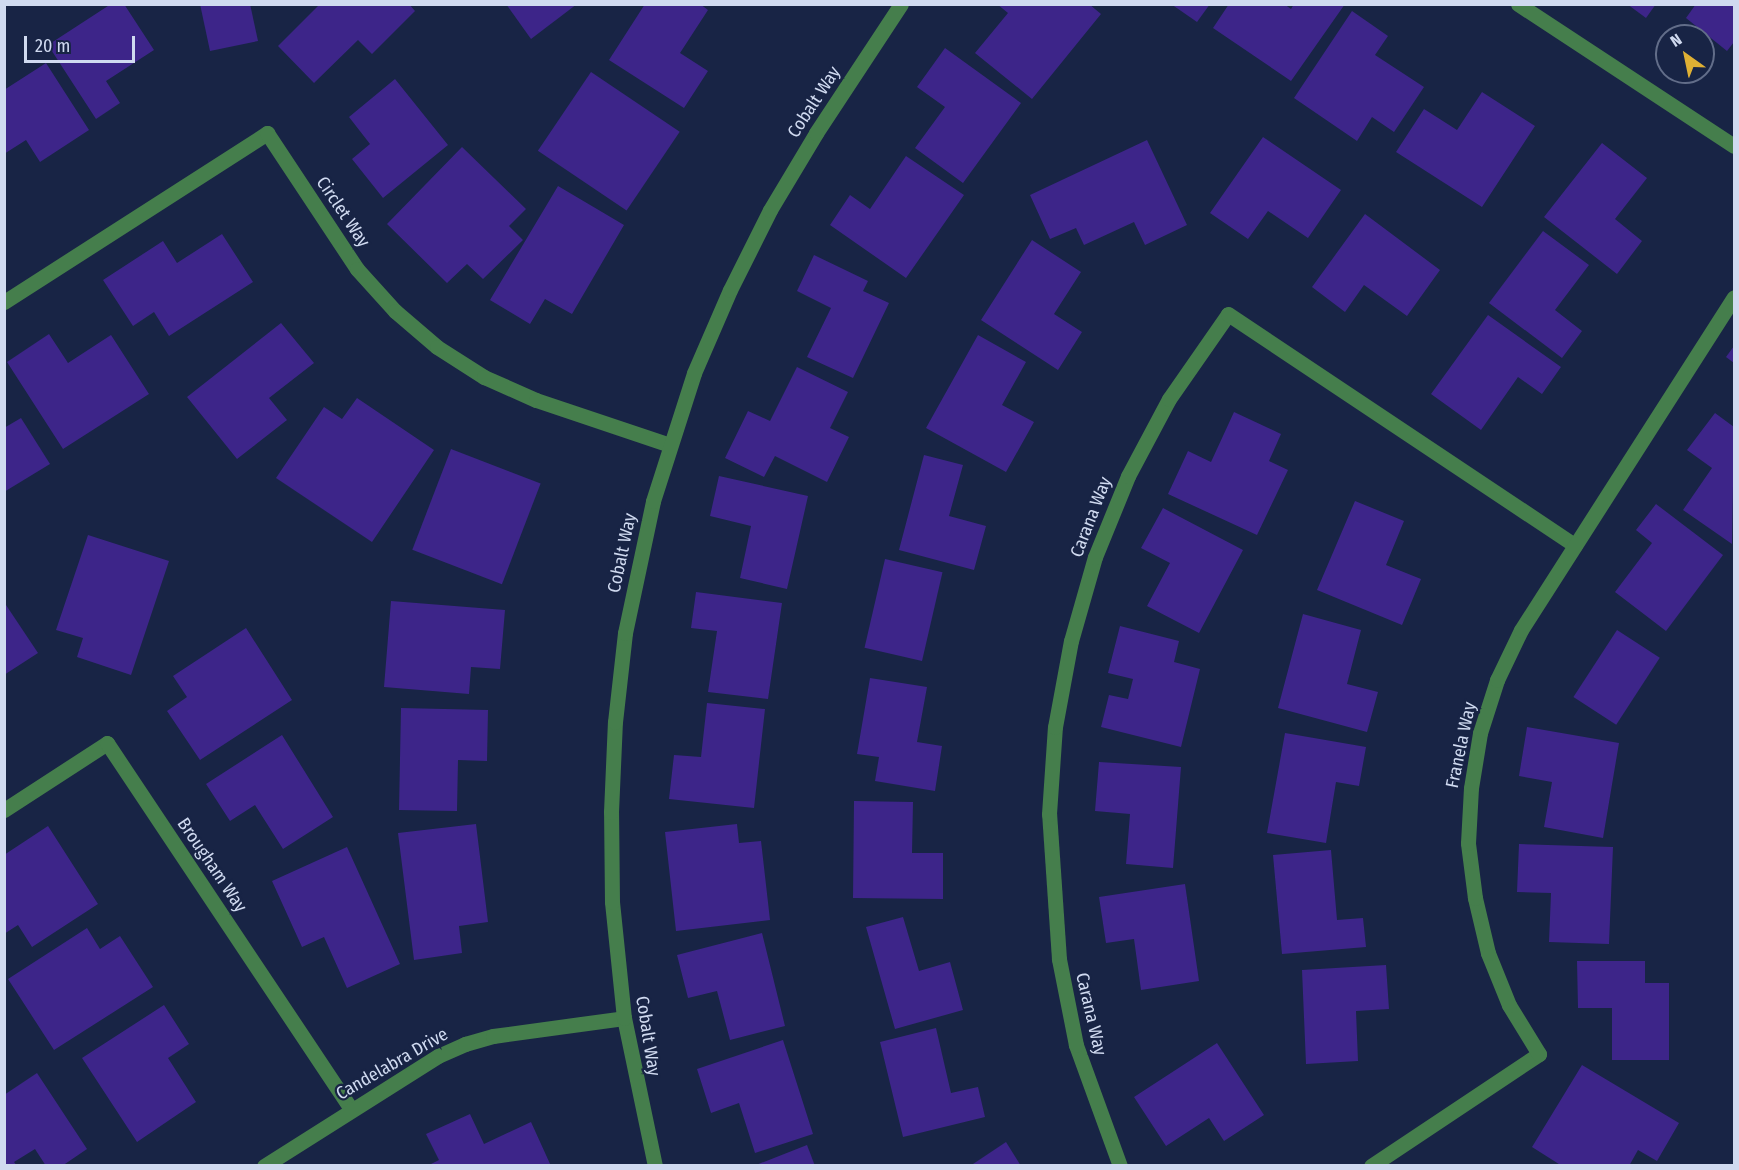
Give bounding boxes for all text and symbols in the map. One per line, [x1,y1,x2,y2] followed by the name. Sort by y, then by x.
[27,24,138,62] scale bar
[1655,24,1715,84] north arrow
[1667,30,1685,51] text: N
[35,35,70,57] text: 20 m
[783,62,845,142] street label: Cobalt Way
[312,173,374,251] street label: Circlet Way
[1066,474,1116,560] street label: Carana Way
[603,511,641,595] street label: Cobalt Way
[1441,700,1481,790] street label: Franela Way
[173,814,251,916] street label: Brougham Way
[1071,970,1111,1058] street label: Carana Way
[631,994,665,1078] street label: Cobalt Way
[332,1023,452,1105] street label: Candelabra Drive

